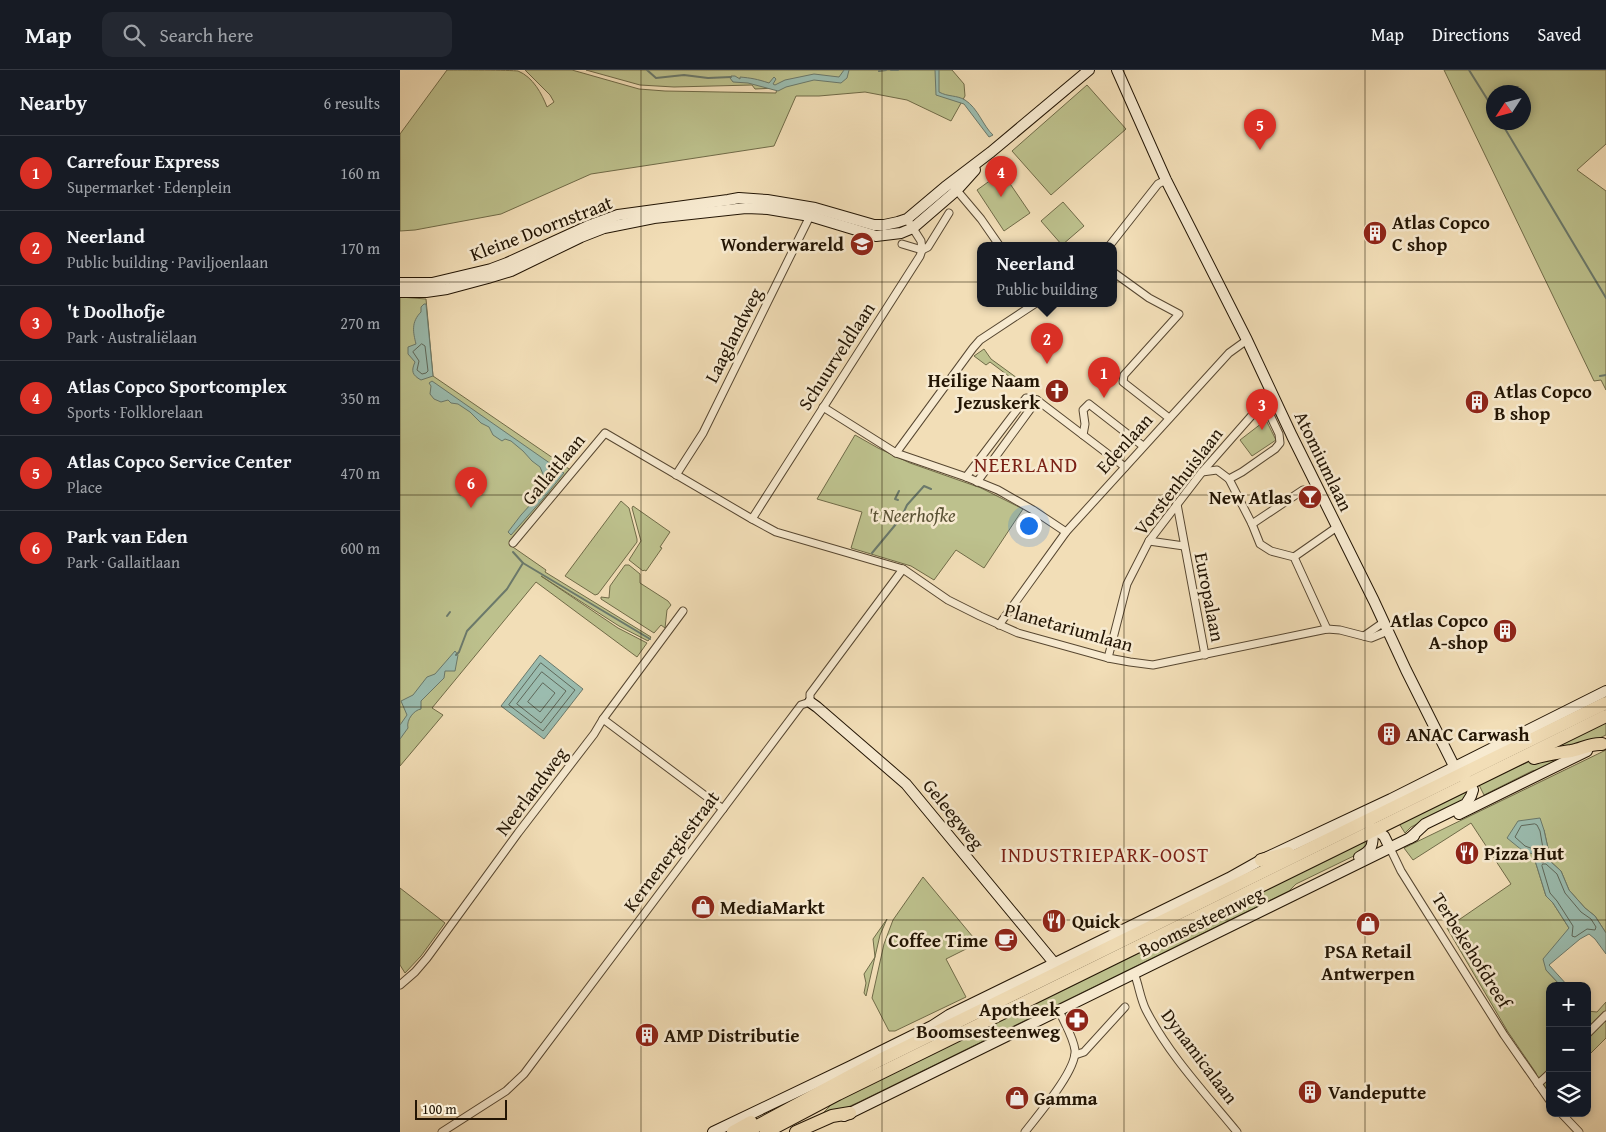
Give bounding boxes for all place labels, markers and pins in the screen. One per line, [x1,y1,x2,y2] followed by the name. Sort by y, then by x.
[1244,109,1276,150] pin: 5
[985,156,1017,197] pin: 4
[1392,208,1490,258] place label: Atlas Copco C shop
[1362,220,1388,246] building icon: Atlas Copco C shop
[721,230,844,258] place label: Wonderwareld
[849,231,875,257] school or university icon: Wonderwareld
[1031,323,1063,364] pin: 2
[1088,357,1120,398] pin: 1
[928,366,1041,416] place label: Heilige Naam Jezuskerk
[1494,377,1592,427] place label: Atlas Copco B shop
[1044,378,1070,404] church icon: Heilige Naam Jezuskerk
[1246,389,1278,430] pin: 3
[1464,389,1490,415] building icon: Atlas Copco B shop
[455,467,487,508] pin: 6
[1209,483,1292,511] place label: New Atlas
[1297,484,1323,510] bar icon: New Atlas
[1390,606,1488,656] place label: Atlas Copco A-shop
[1492,618,1518,644] building icon: Atlas Copco A-shop
[1406,720,1530,748] place label: ANAC Carwash
[1376,721,1402,747] building icon: ANAC Carwash
[1484,839,1565,867] place label: Pizza Hut
[1454,840,1480,866] restaurant icon: Pizza Hut
[720,893,826,921] place label: MediaMarkt
[690,894,716,920] shop icon: MediaMarkt
[1072,907,1120,935] place label: Quick
[1041,908,1067,934] restaurant icon: Quick
[1355,911,1381,937] shop icon: PSA Retail Antwerpen
[888,926,988,954] place label: Coffee Time
[993,927,1019,953] cafe icon: Coffee Time
[1321,937,1415,987] place label: PSA Retail Antwerpen
[916,995,1061,1045] place label: Apotheek Boomsesteenweg
[1064,1007,1090,1033] pharmacy icon: Apotheek Boomsesteenweg
[664,1021,800,1049] place label: AMP Distributie
[634,1022,660,1048] building icon: AMP Distributie
[1328,1078,1426,1106] place label: Vandeputte
[1297,1079,1323,1105] building icon: Vandeputte
[1034,1084,1098,1112] place label: Gamma
[1004,1085,1030,1111] shop icon: Gamma

